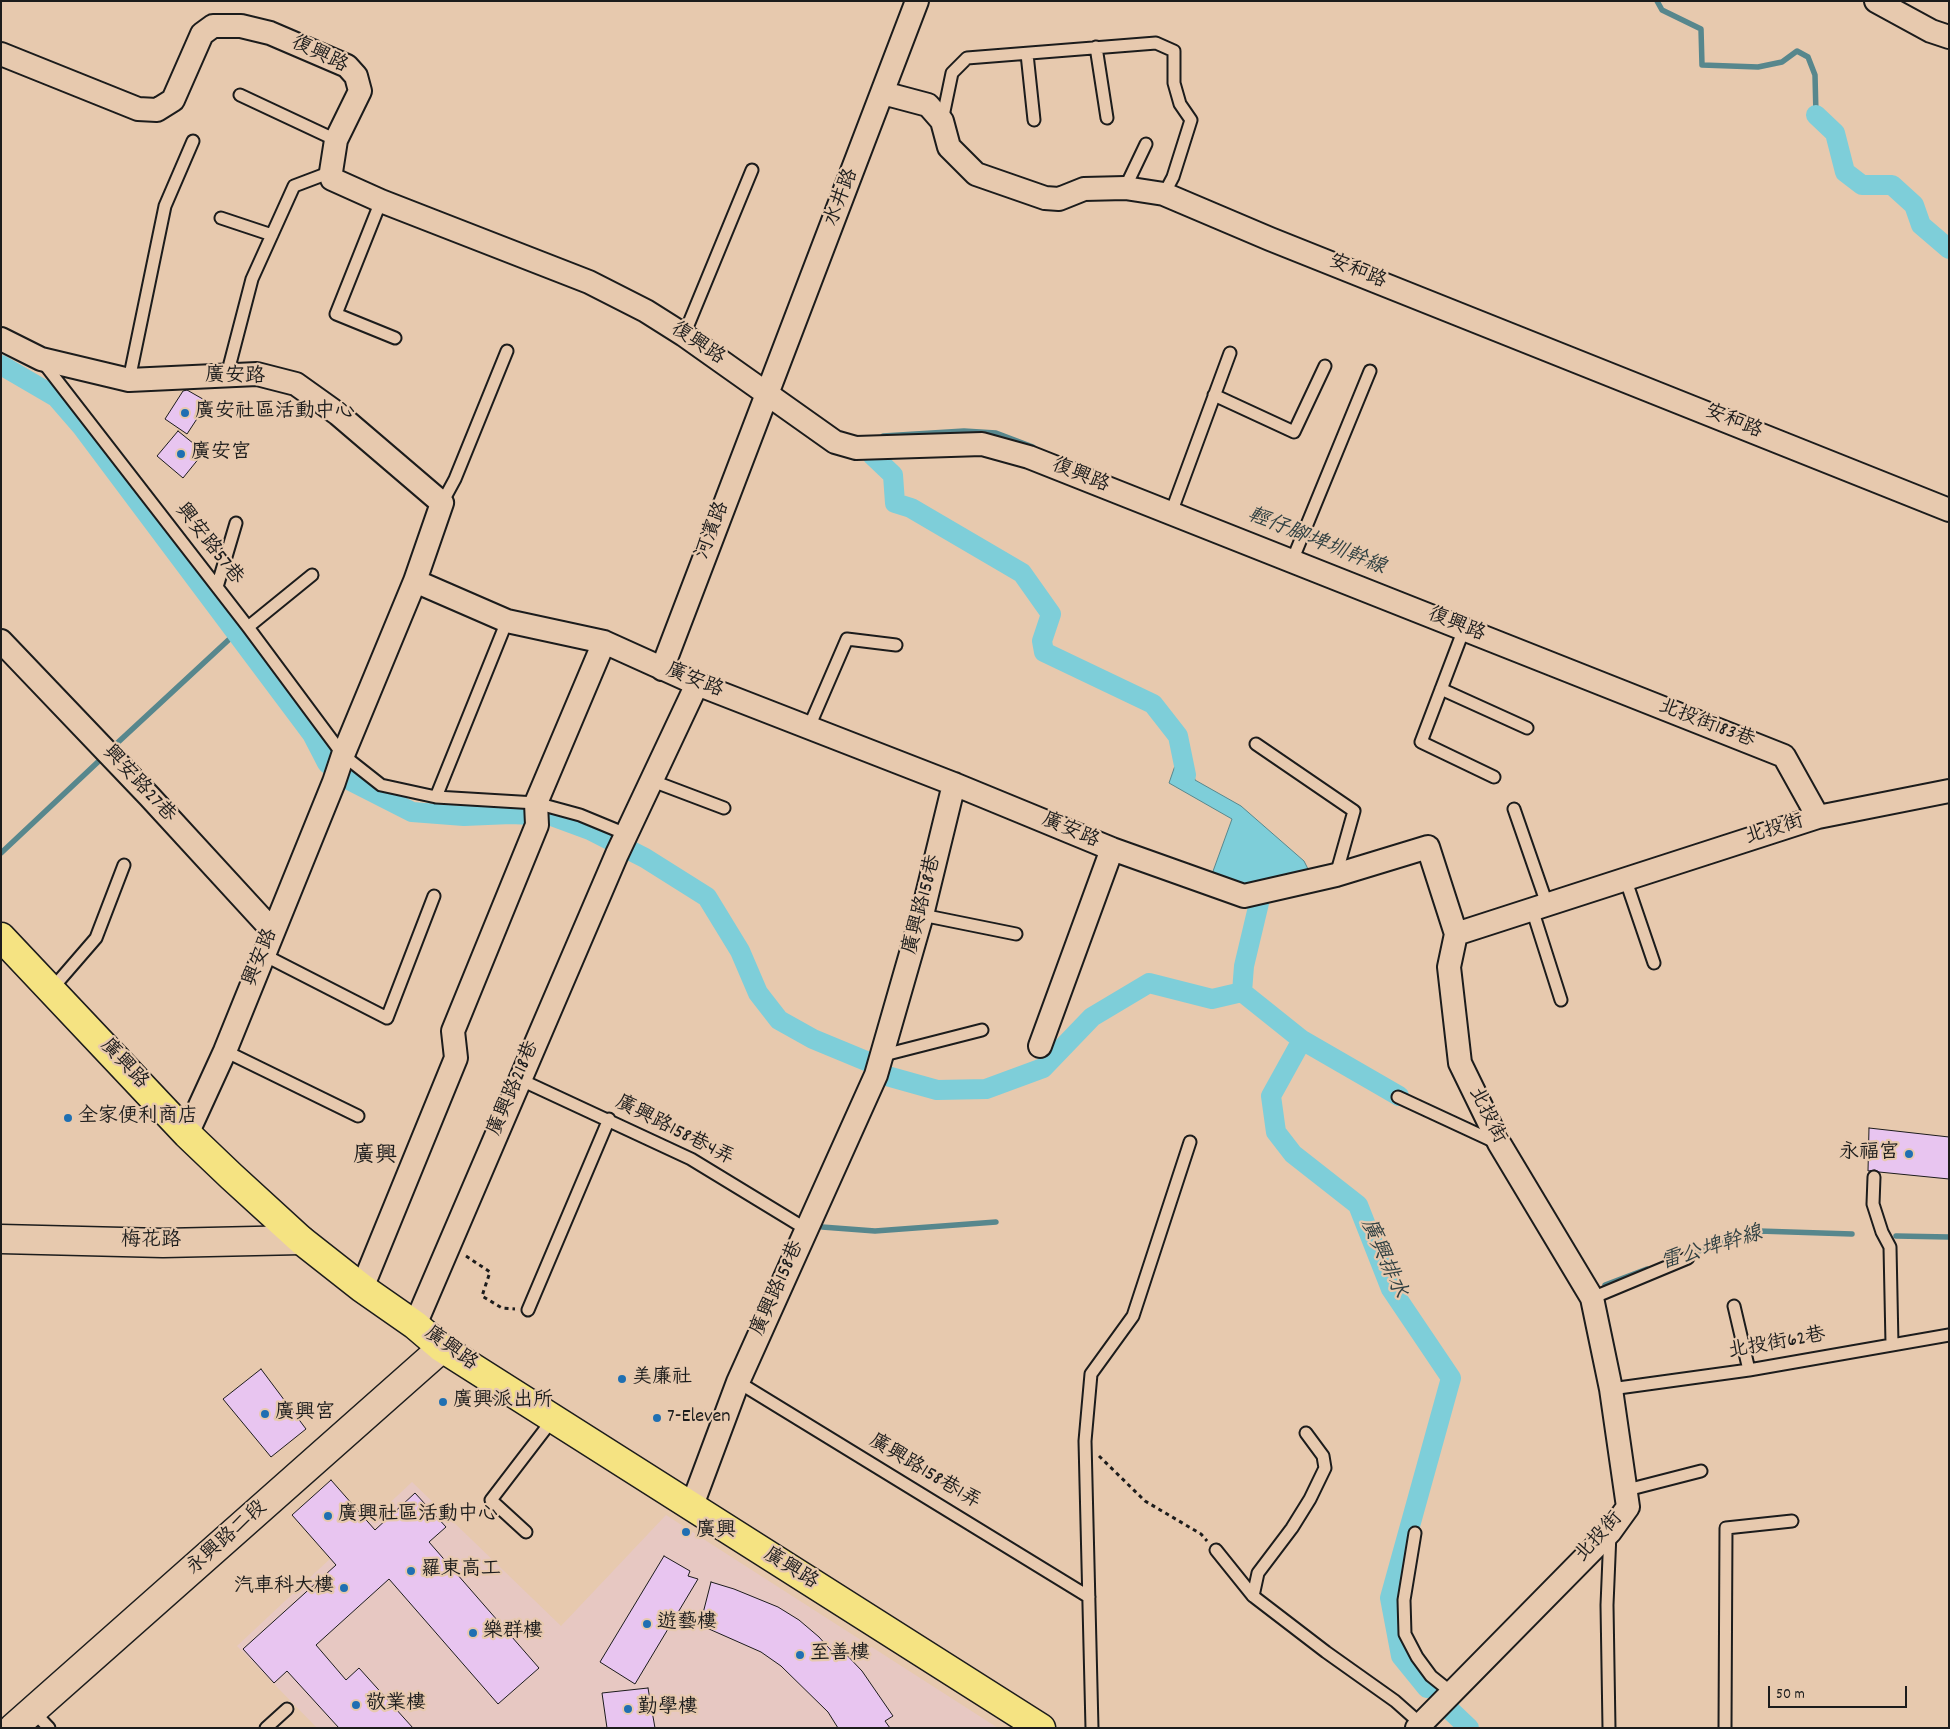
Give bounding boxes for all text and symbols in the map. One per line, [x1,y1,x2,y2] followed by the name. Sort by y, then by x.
[287,32,351,80] street label: 復興路
[821,166,865,230] street label: 水井路
[1325,251,1389,295] street label: 安和路
[665,318,729,372] street label: 復興路
[205,365,265,391] street label: 廣安路
[195,401,355,425] place label: 廣安社區活動中心
[1701,401,1765,445] street label: 安和路
[179,407,191,419] marker: 廣安社區活動中心
[191,442,251,466] place label: 廣安宮
[175,448,187,460] marker: 廣安宮
[1048,455,1112,499] street label: 復興路
[169,499,247,591] street label: 興安路57巷
[692,499,736,563] street label: 河濱路
[1243,504,1389,582] water label: 輕仔腳埤圳幹線
[1424,604,1488,648] street label: 復興路
[662,660,726,704] street label: 廣安路
[1654,696,1758,754] street label: 北投街183巷
[96,742,180,828] street label: 興安路27巷
[1038,809,1102,855] street label: 廣安路
[1743,811,1807,851] street label: 北投街
[900,853,948,957] street label: 廣興路158巷
[240,926,284,990] street label: 興安路
[94,1035,152,1095] street label: 廣興路
[484,1038,546,1140] street label: 廣興路218巷
[1462,1084,1510,1148] street label: 北投街
[611,1092,737,1172] street label: 廣興路158巷4弄
[78,1106,198,1130] place label: 全家便利商店
[62,1112,74,1124] marker: 全家便利商店
[1839,1142,1899,1166] place label: 永福宮
[353,1145,397,1171] district label: 廣興
[1903,1148,1915,1160] marker: 永福宮
[1353,1216,1411,1302] water label: 廣興排水
[1658,1223,1766,1277] water label: 雷公埤幹線
[121,1230,181,1254] street label: 梅花路
[747,1238,811,1340] street label: 廣興路158巷
[419,1323,481,1377] street label: 廣興路
[1726,1325,1828,1365] street label: 北投街62巷
[632,1367,692,1391] place label: 美廉社
[616,1373,628,1385] marker: 美廉社
[453,1390,553,1414] place label: 廣興派出所
[437,1396,449,1408] marker: 廣興派出所
[275,1402,335,1426] place label: 廣興宮
[667,1406,731,1430] place label: 7-Eleven
[259,1408,271,1420] marker: 廣興宮
[651,1412,663,1424] marker: 7-Eleven
[864,1430,984,1516] street label: 廣興路158巷1弄
[183,1497,273,1581] street label: 永興路二段
[338,1504,498,1528] place label: 廣興社區活動中心
[1571,1508,1629,1568] street label: 北投街
[322,1510,334,1522] marker: 廣興社區活動中心
[696,1520,736,1544] place label: 廣興
[680,1526,692,1538] marker: 廣興
[758,1544,822,1596] street label: 廣興路
[421,1559,501,1583] place label: 羅東高工
[405,1565,417,1577] marker: 羅東高工
[234,1576,334,1600] place label: 汽車科大樓
[338,1582,350,1594] marker: 汽車科大樓
[657,1612,717,1636] place label: 遊藝樓
[641,1618,653,1630] marker: 遊藝樓
[483,1621,543,1645] place label: 樂群樓
[467,1627,479,1639] marker: 樂群樓
[810,1643,870,1667] place label: 至善樓
[794,1649,806,1661] marker: 至善樓
[1770,1676,1909,1708] scale bar
[1776,1684,1805,1706] text: 50 m
[366,1693,426,1717] place label: 敬業樓
[638,1697,698,1721] place label: 勤學樓
[350,1699,362,1711] marker: 敬業樓
[622,1703,634,1715] marker: 勤學樓

